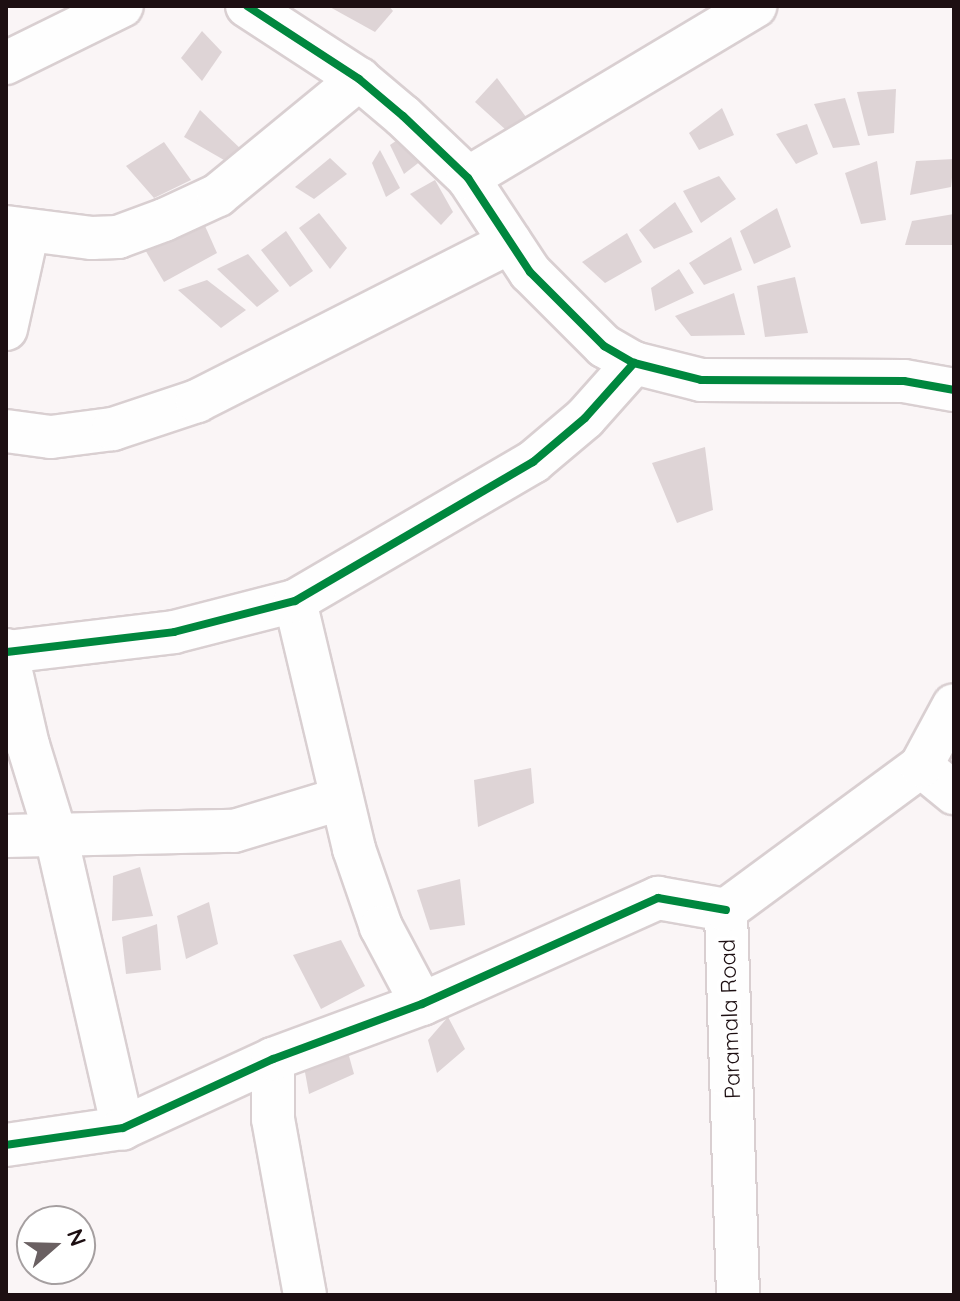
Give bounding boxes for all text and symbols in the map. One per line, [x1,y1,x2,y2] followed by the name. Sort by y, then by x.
[714,938,746,1100] street label: Paramala Road
[16,1205,96,1285] north arrow
[61,1225,93,1250] text: N

